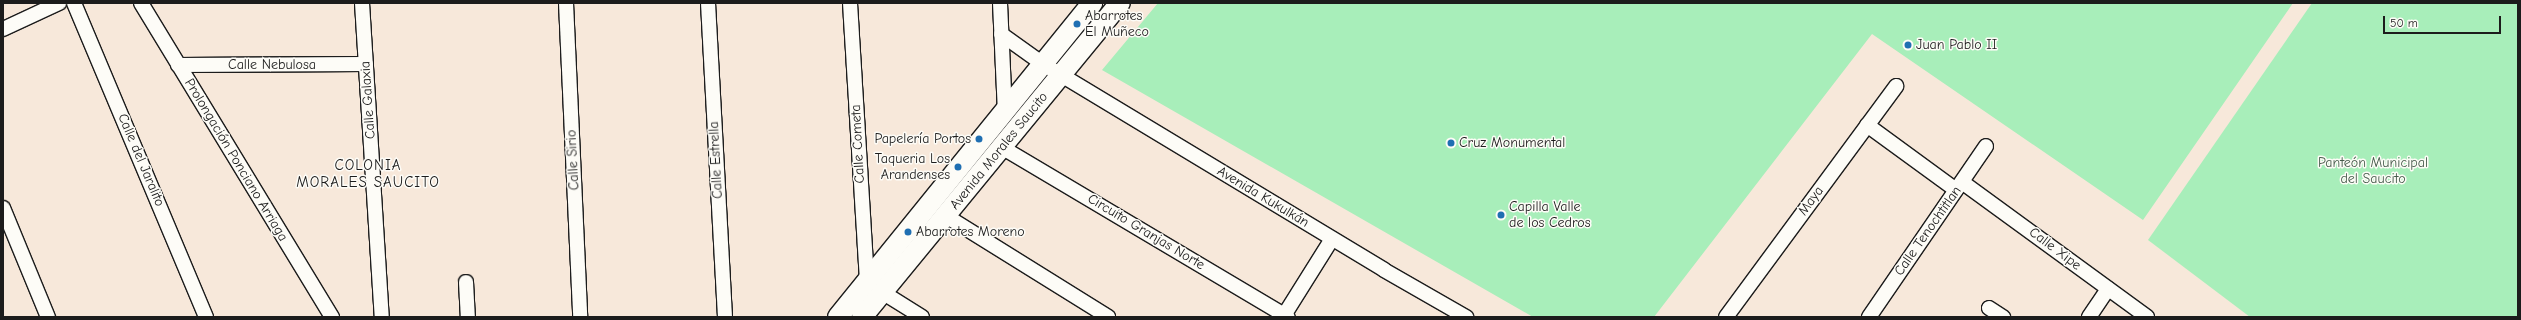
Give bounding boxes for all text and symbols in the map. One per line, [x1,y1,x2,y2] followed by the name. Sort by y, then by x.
[1085,8,1149,40] place label: Abarrotes El Muñeco
[2385,8,2503,34] scale bar
[2390,16,2418,30] text: 50 m
[1072,19,1082,29] marker: Abarrotes El Muñeco
[1916,37,1997,53] place label: Juan Pablo II
[1903,40,1913,50] marker: Juan Pablo II
[228,57,316,73] street label: Calle Nebulosa
[357,60,379,140] street label: Calle Galaxia
[181,76,291,244] street label: Prolongación Ponciano Arriaga
[946,89,1052,213] street label: Avenida Morales Saucito
[848,104,868,184] street label: Calle Cometa
[114,111,168,209] street label: Calle del Jaralito
[706,121,726,199] street label: Calle Estrella
[563,129,583,191] street label: Calle Sirio
[874,131,971,147] place label: Papelería Portos
[974,134,984,144] marker: Papelería Portos
[1459,135,1565,151] place label: Cruz Monumental
[1446,138,1456,148] marker: Cruz Monumental
[875,151,950,184] place label: Taqueria Los Arandenses
[2318,155,2428,188] park label: Panteón Municipal del Saucito
[296,156,440,191] district label: COLONIA MORALES SAUCITO
[953,162,963,172] marker: Taqueria Los Arandenses
[1214,163,1312,231] street label: Avenida Kukulkán
[1795,183,1827,219] street label: Maya
[1891,183,1965,279] street label: Calle Tenochtitlan
[1084,190,1208,274] street label: Circuito Granjas Norte
[1509,199,1590,232] place label: Capilla Valle de los Cedros
[1496,210,1506,220] marker: Capilla Valle de los Cedros
[916,224,1025,240] place label: Abarrotes Moreno
[2026,224,2084,274] street label: Calle Xipe
[903,227,913,237] marker: Abarrotes Moreno

